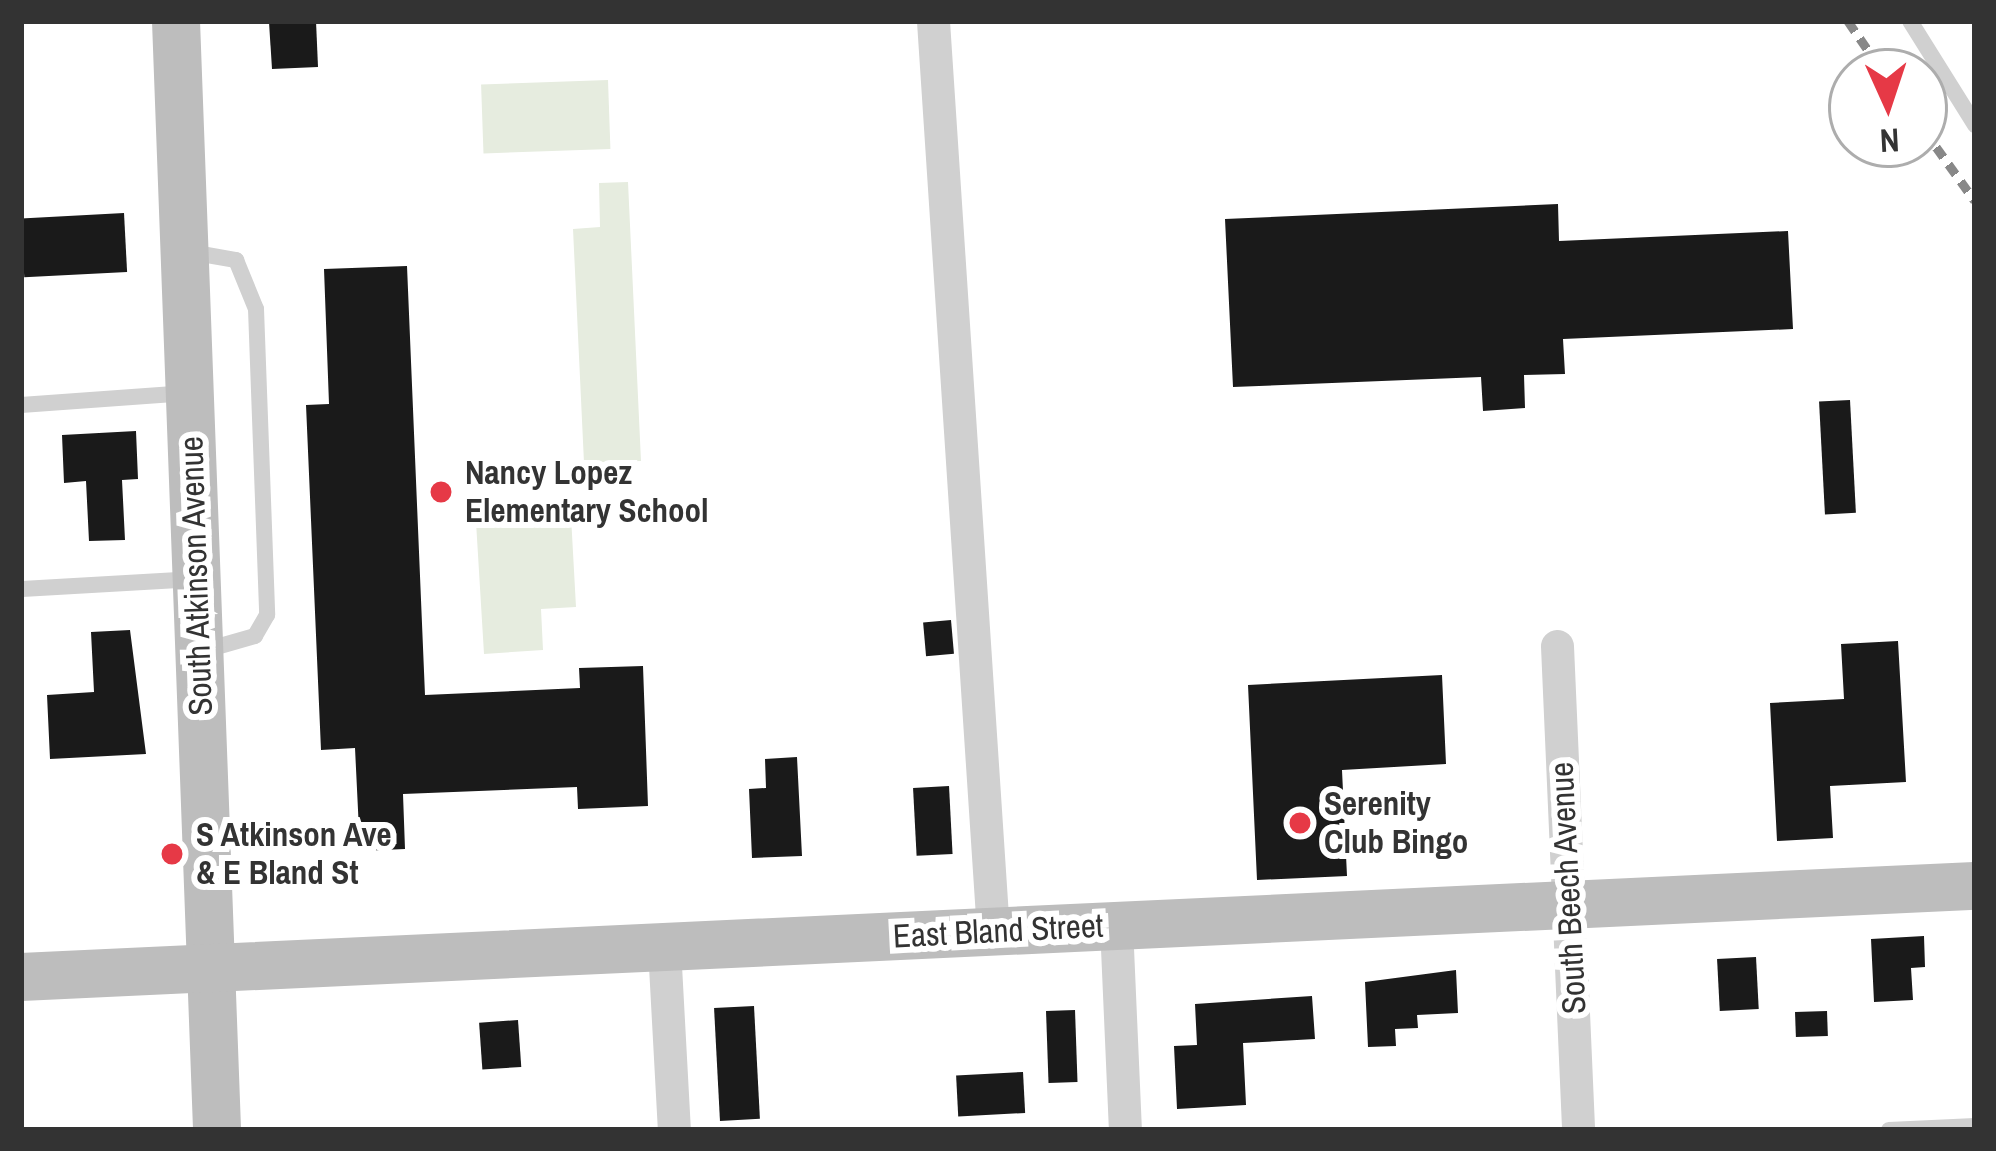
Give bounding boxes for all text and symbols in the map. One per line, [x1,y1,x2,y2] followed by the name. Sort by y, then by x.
[1828,48,1948,168] north arrow
[1879,118,1901,163] text: N
[171,434,221,718] street label: South Atkinson Avenue
[465,453,709,531] place label: Nancy Lopez Elementary School
[428,479,454,505] marker: Nancy Lopez Elementary School
[1542,760,1594,1016] street label: South Beech Avenue
[1324,784,1468,862] place label: Serenity Club Bingo
[1287,810,1313,836] marker: Serenity Club Bingo
[196,815,394,893] place label: S Atkinson Ave & E Bland St
[159,841,185,867] marker: S Atkinson Ave & E Bland St
[892,906,1104,956] street label: East Bland Street

